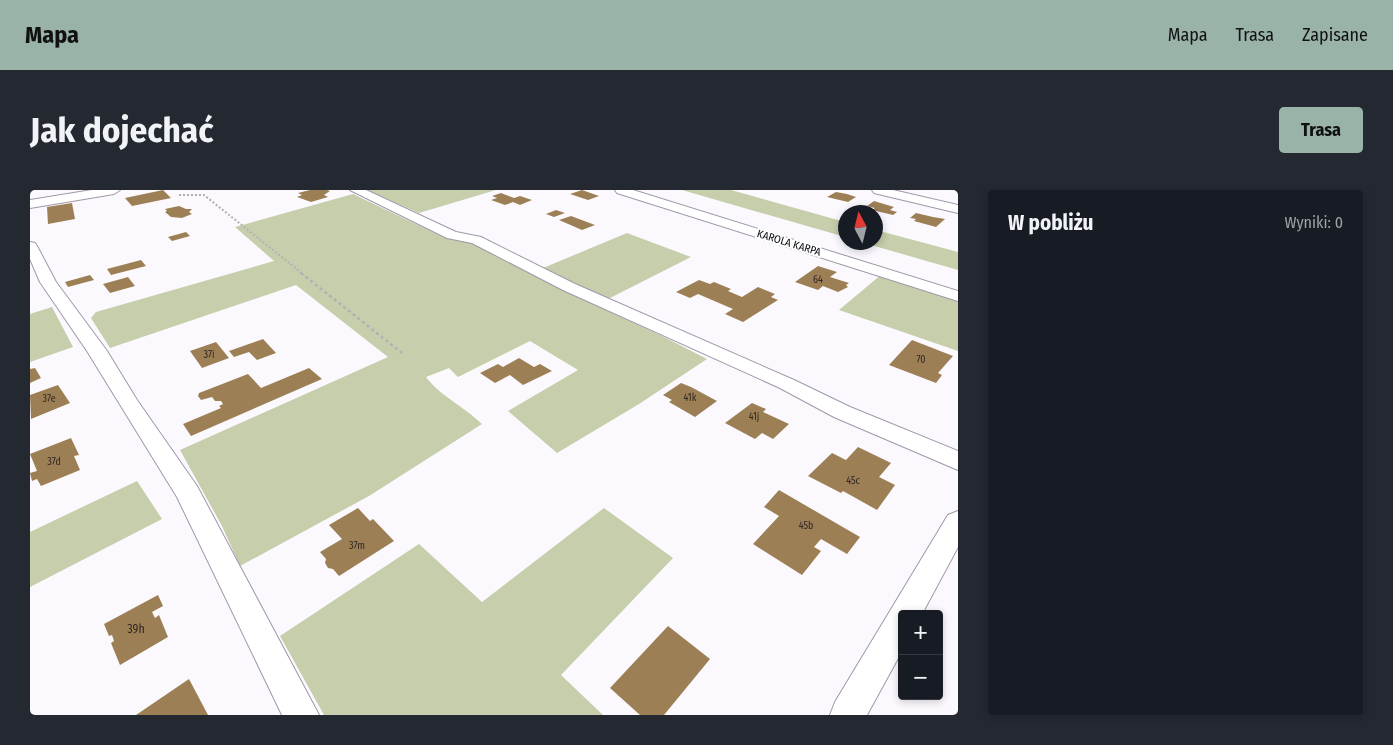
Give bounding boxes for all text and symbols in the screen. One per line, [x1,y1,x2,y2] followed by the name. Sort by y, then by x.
[25,21,79,49] text: Mapa
[1168,24,1207,46] text: Mapa
[1235,24,1274,46] text: Trasa
[1302,24,1368,46] text: Zapisane
[1279,107,1363,153] button: Trasa
[30,109,213,151] text: Jak dojechać
[838,205,883,250] north arrow
[1008,210,1093,236] text: W pobliżu
[1284,213,1343,232] text: Wyniki: 0
[755,227,823,259] street label: KAROLA KARPA
[813,274,823,286] house number: 64
[203,349,215,361] house number: 37i
[916,354,926,366] house number: 70
[684,392,697,404] house number: 41k
[42,393,56,405] house number: 37e
[749,411,759,423] house number: 41j
[47,456,61,468] house number: 37d
[846,475,861,487] house number: 45c
[799,520,813,532] house number: 45b
[349,540,365,552] house number: 37m
[898,610,943,700] map controls
[898,610,943,655] button: +
[127,622,145,636] house number: 39h
[898,655,943,700] button: −

